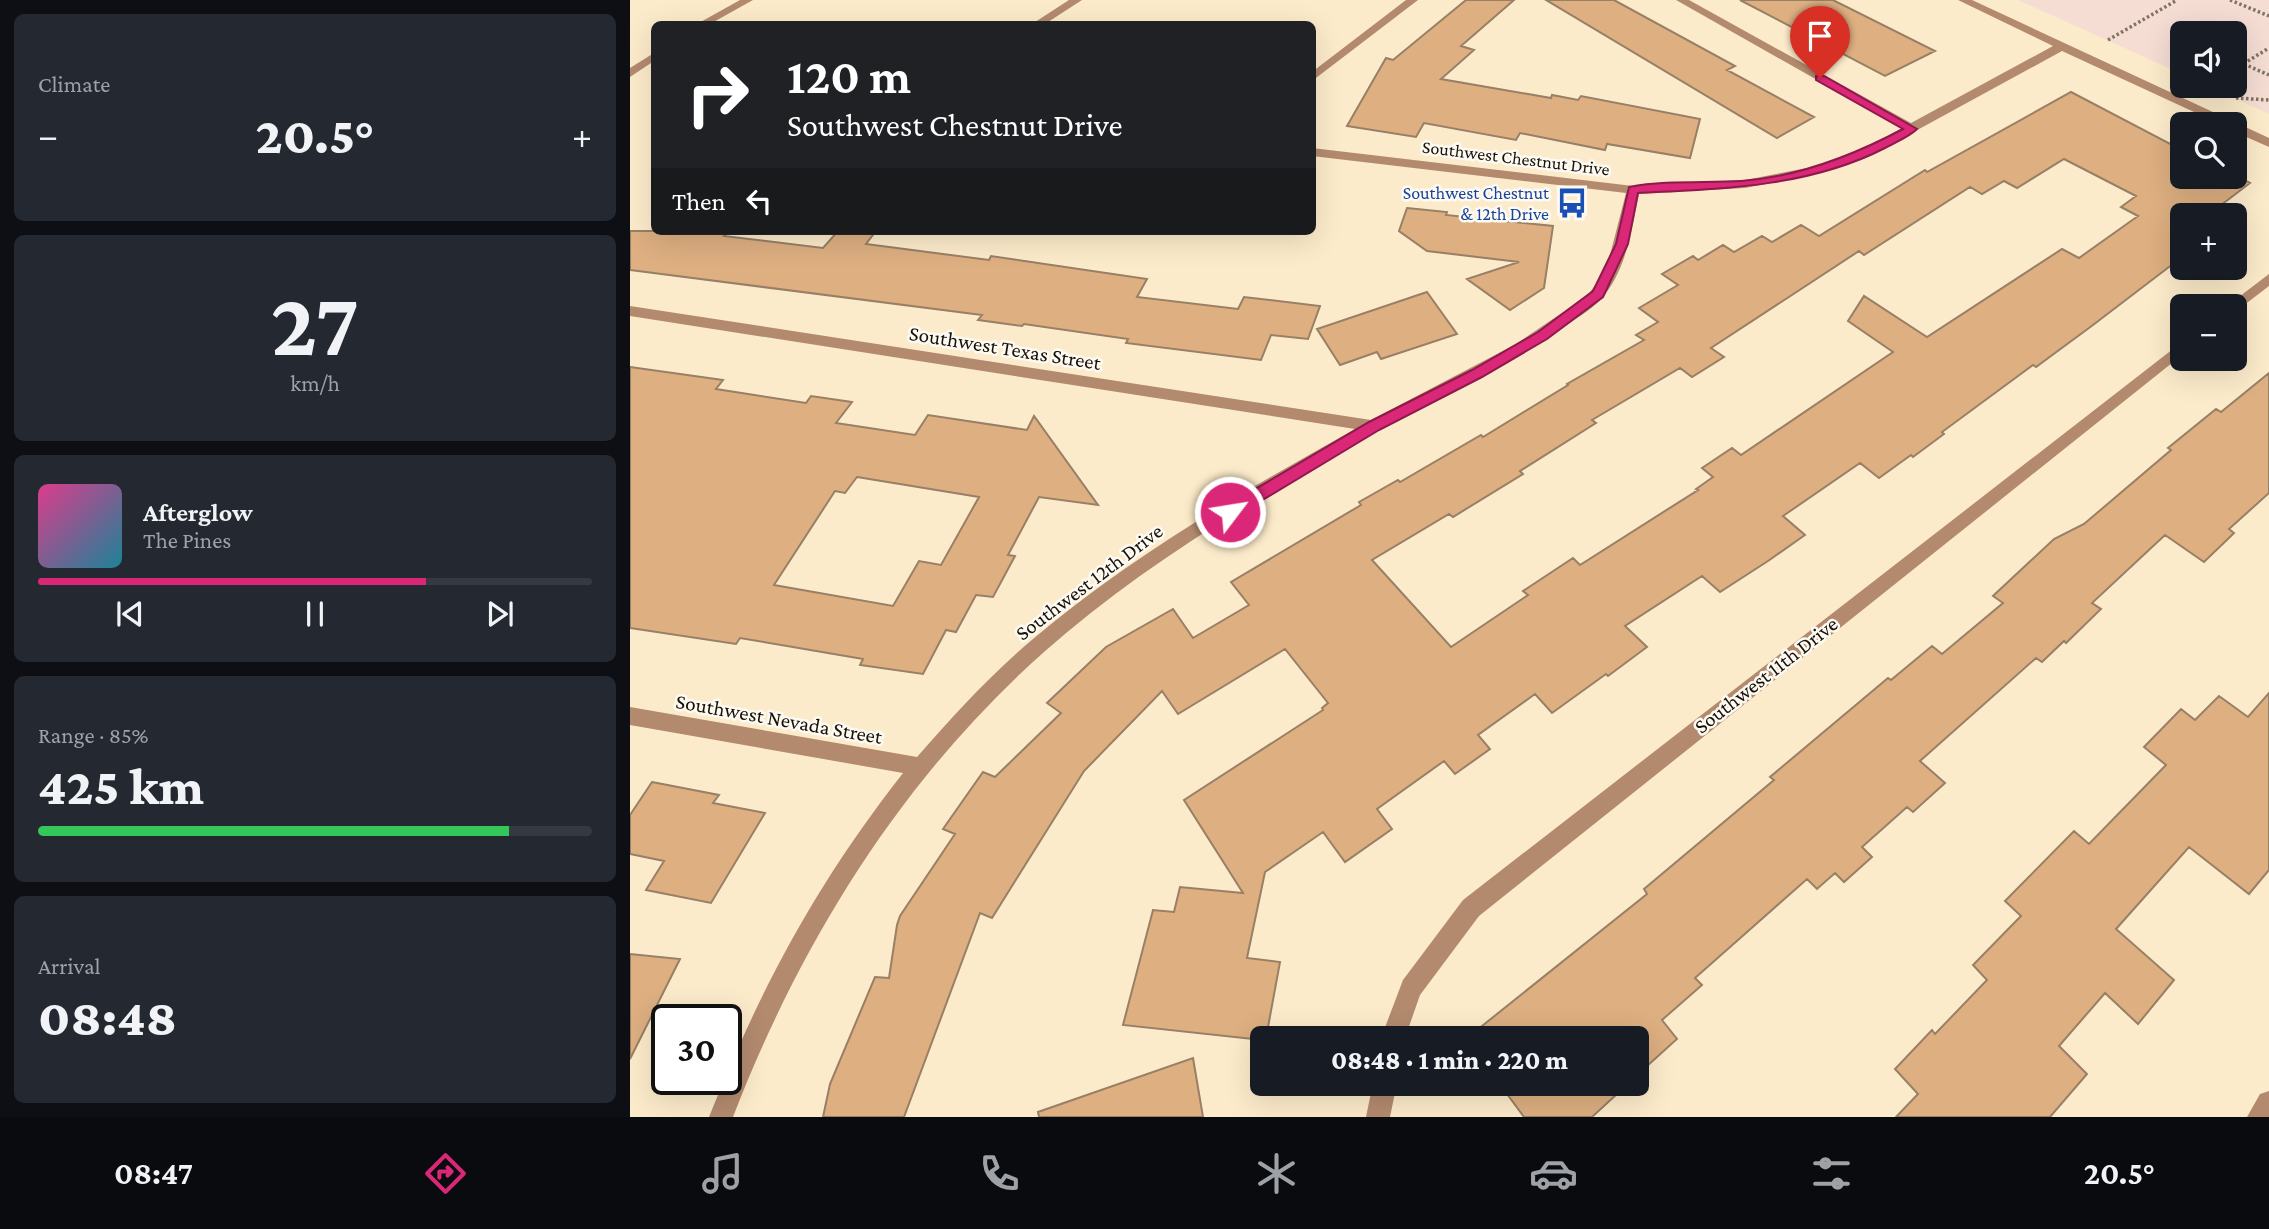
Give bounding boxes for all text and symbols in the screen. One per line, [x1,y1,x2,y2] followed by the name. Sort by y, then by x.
[1790,6,1850,78] pin
[1801,17,1839,55] icon: arrive
[2170,21,2247,371] map controls
[2170,21,2247,98] button: sound
[672,49,763,140] icon: right
[787,49,911,104] text: 120 m
[38,71,110,97] text: Climate
[255,106,375,164] text: 20.5°
[787,107,1123,143] text: Southwest Chestnut Drive
[2170,112,2247,189] button: search
[38,114,58,156] text: −
[572,114,592,156] text: +
[1421,137,1611,179] street label: Southwest Chestnut Drive
[740,182,778,220] icon: left
[1403,183,1550,224] place label: Southwest Chestnut & 12th Drive
[1555,186,1589,220] bus stop icon: Southwest Chestnut & 12th Drive
[672,187,726,216] text: Then
[2170,203,2247,280] button: +
[271,273,359,375] text: 27
[2170,294,2247,371] button: −
[908,321,1104,375] street label: Southwest Texas Street
[290,370,340,396] text: km/h
[1193,475,1267,549] position arrow
[143,498,253,527] text: Afterglow
[1011,519,1167,645] street label: Southwest 12th Drive
[143,527,231,553] text: The Pines
[111,595,149,633] icon: previous
[296,595,334,633] icon: pause
[481,595,519,633] icon: next
[1690,612,1842,738] street label: Southwest 11th Drive
[674,689,885,749] street label: Southwest Nevada Street
[38,722,149,748] text: Range · 85%
[38,757,204,815] text: 425 km
[38,953,101,979] text: Arrival
[38,988,177,1046] text: 08:48
[651,1004,742,1095] speed limit sign: 30
[1331,1046,1568,1075] text: 08:48 · 1 min · 220 m
[421,1149,470,1198] icon: directions
[698,1149,747,1198] icon: music
[975,1149,1024,1198] icon: phone
[1252,1149,1301,1198] icon: climate
[1529,1149,1578,1198] icon: car
[1807,1149,1856,1198] icon: filters
[114,1155,193,1191] text: 08:47
[2084,1155,2155,1191] text: 20.5°

